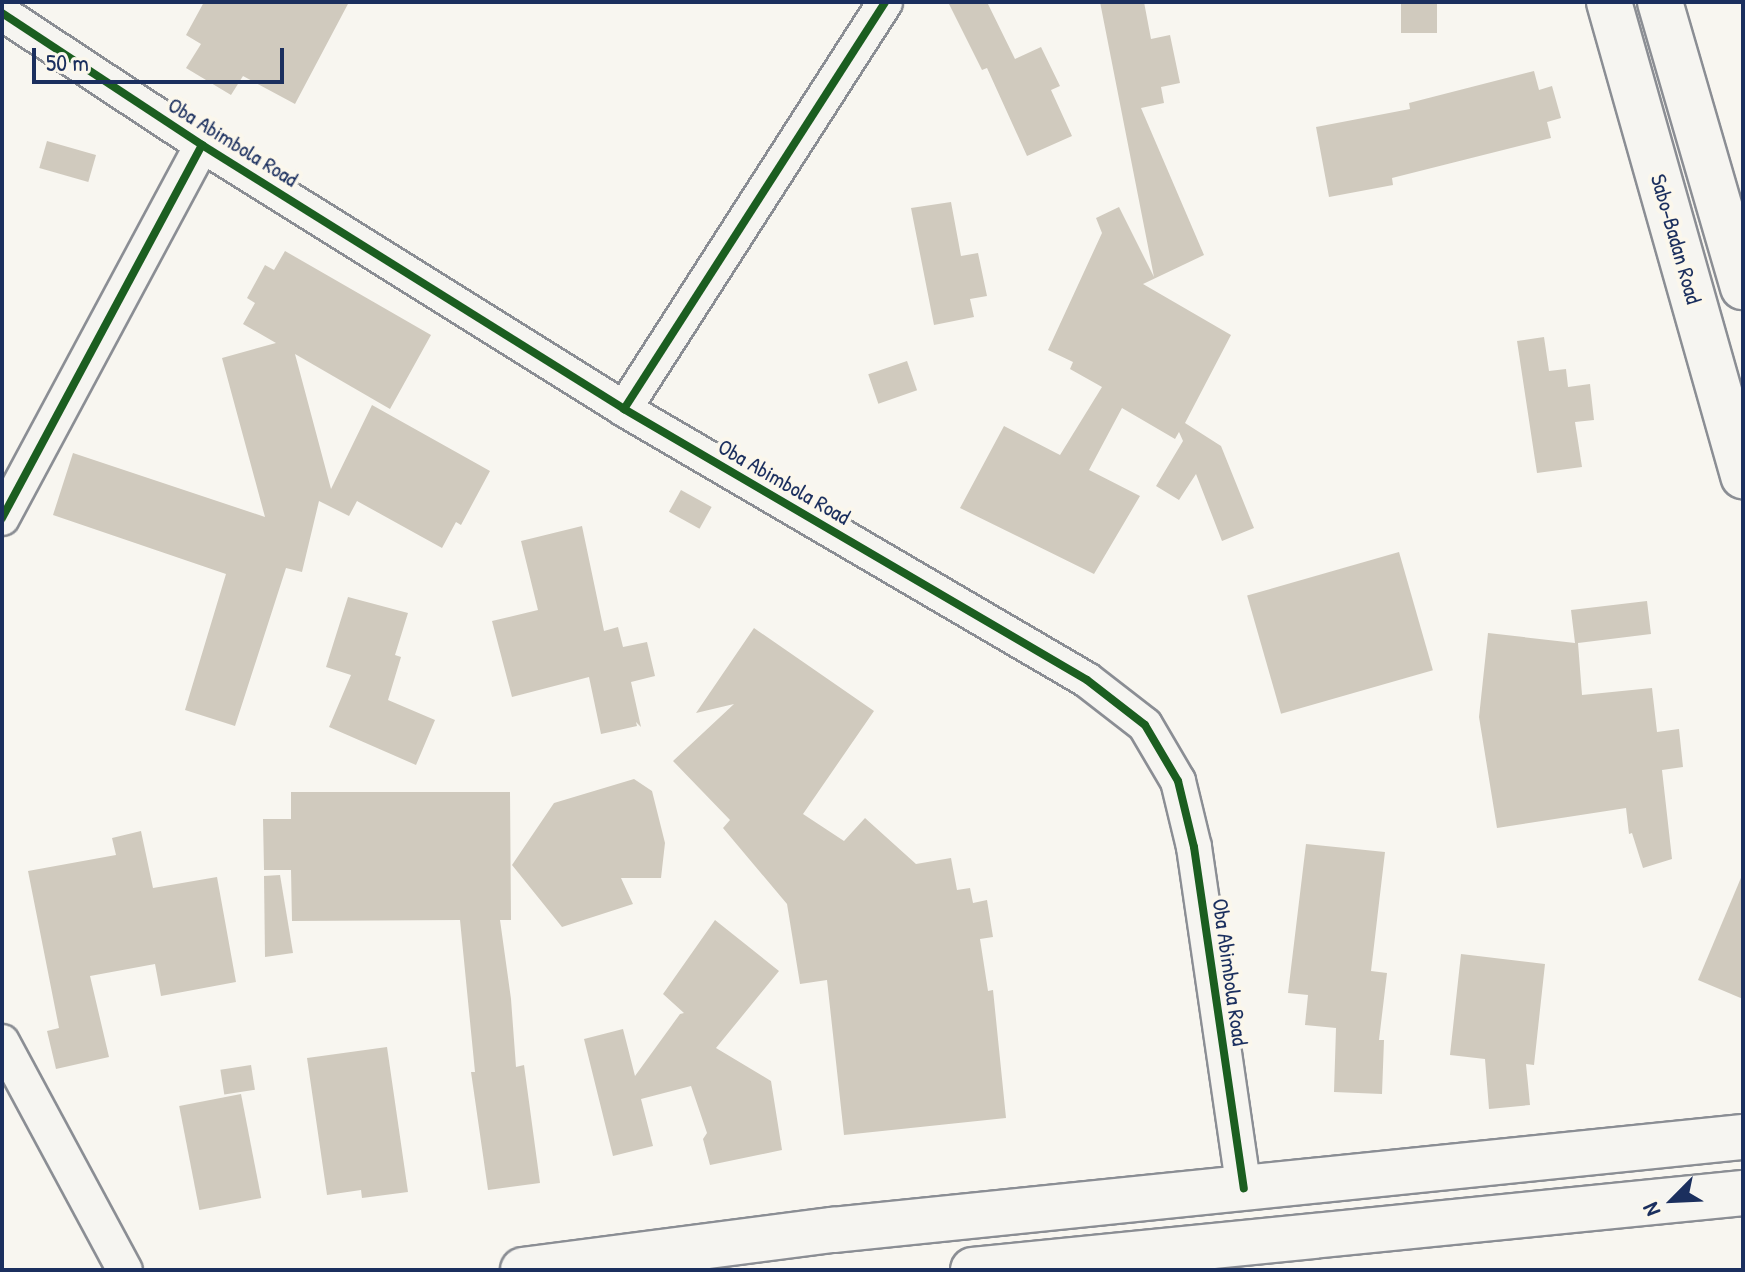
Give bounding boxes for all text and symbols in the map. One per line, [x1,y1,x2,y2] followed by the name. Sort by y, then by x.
[36,32,288,82] scale bar
[46,46,89,78] text: 50 m
[163,92,303,192] street label: Oba Abimbola Road
[1645,171,1707,307] street label: Sabo-Badan Road
[713,434,855,530] street label: Oba Abimbola Road
[1207,897,1253,1047] street label: Oba Abimbola Road
[1633,1160,1713,1240] north arrow
[1635,1198,1667,1221] text: N

